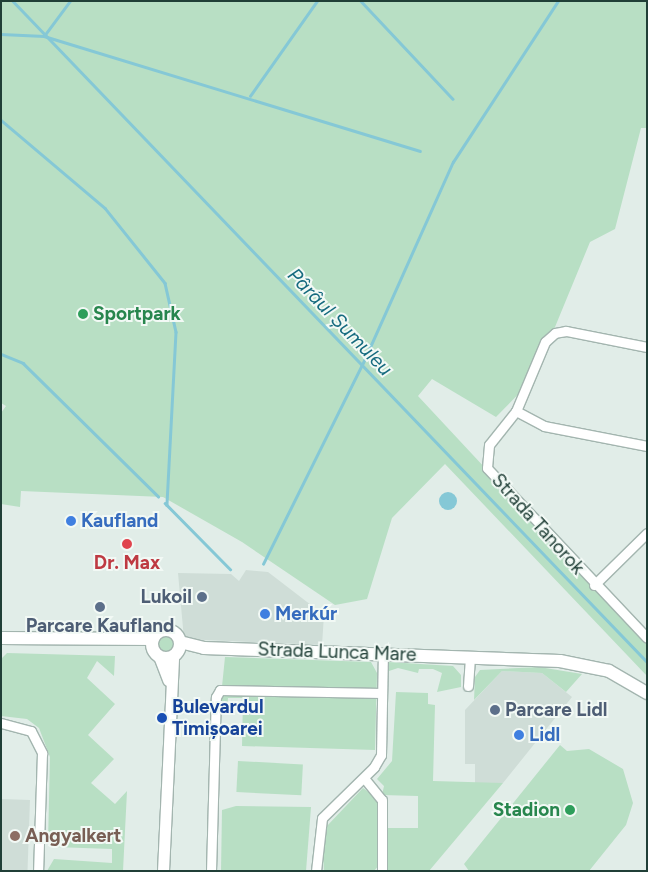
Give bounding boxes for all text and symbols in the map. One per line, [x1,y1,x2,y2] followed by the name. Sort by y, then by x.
[283,263,397,381] water label: Pârâul Șumuleu
[93,303,181,325] place label: Sportpark
[77,308,89,320] marker: Sportpark
[487,469,589,579] street label: Strada Tanorok
[81,510,158,532] place label: Kaufland
[65,515,77,527] marker: Kaufland
[121,538,133,550] marker: Dr. Max
[94,552,160,574] place label: Dr. Max
[141,586,192,608] place label: Lukoil
[196,591,208,603] marker: Lukoil
[94,601,106,613] marker: Parcare Kaufland
[275,603,337,625] place label: Merkúr
[259,608,271,620] marker: Merkúr
[26,615,174,637] place label: Parcare Kaufland
[257,638,417,666] street label: Strada Lunca Mare
[172,696,264,740] place label: Bulevardul Timișoarei
[505,699,608,721] place label: Parcare Lidl
[489,704,501,716] marker: Parcare Lidl
[156,712,168,724] marker: Bulevardul Timișoarei
[529,724,560,746] place label: Lidl
[513,729,525,741] marker: Lidl
[493,799,560,821] place label: Stadion
[564,804,576,816] marker: Stadion
[25,825,121,847] place label: Angyalkert
[9,830,21,842] marker: Angyalkert

